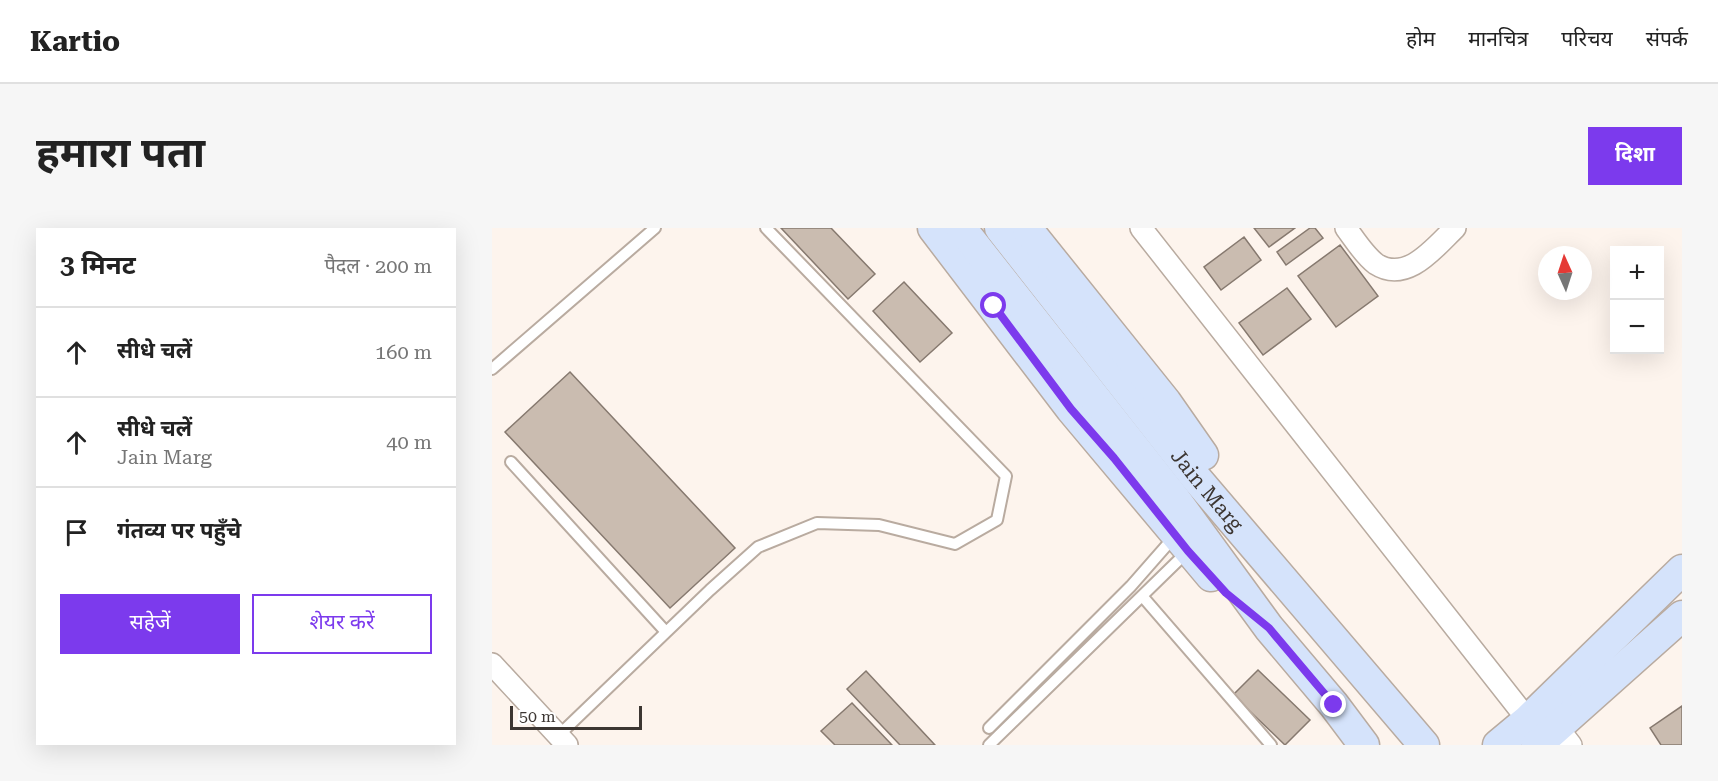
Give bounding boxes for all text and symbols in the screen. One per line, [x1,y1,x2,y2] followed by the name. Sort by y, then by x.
[30,25,120,58] text: Kartio
[1406,27,1435,51] text: होम
[1468,27,1528,51] text: मानचित्र
[1561,27,1613,51] text: परिचय
[1646,27,1688,51] text: संपर्क
[1588,127,1682,185] button: दिशा
[36,128,205,177] text: हमारा पता
[1538,246,1592,300] north arrow
[1610,246,1664,354] map controls
[1610,246,1664,300] button: +
[60,250,136,280] text: 3 मिनट
[324,254,432,278] text: पैदल · 200 m
[980,292,1006,318] route start
[1610,300,1664,354] button: −
[60,336,93,369] icon: ahead
[117,338,192,363] text: सीधे चलें
[375,340,432,364] text: 160 m
[117,416,192,441] text: सीधे चलें
[60,426,93,459] icon: ahead
[386,430,432,454] text: 40 m
[1166,444,1248,536] street label: Jain Marg
[117,445,212,469] text: Jain Marg
[60,516,93,549] icon: arrive
[117,518,241,543] text: गंतव्य पर पहुँचे
[60,594,240,654] button: सहेजें
[252,594,432,654] button: शेयर करें
[1320,691,1346,717] route end
[510,703,642,730] scale bar
[519,707,556,726] text: 50 m

